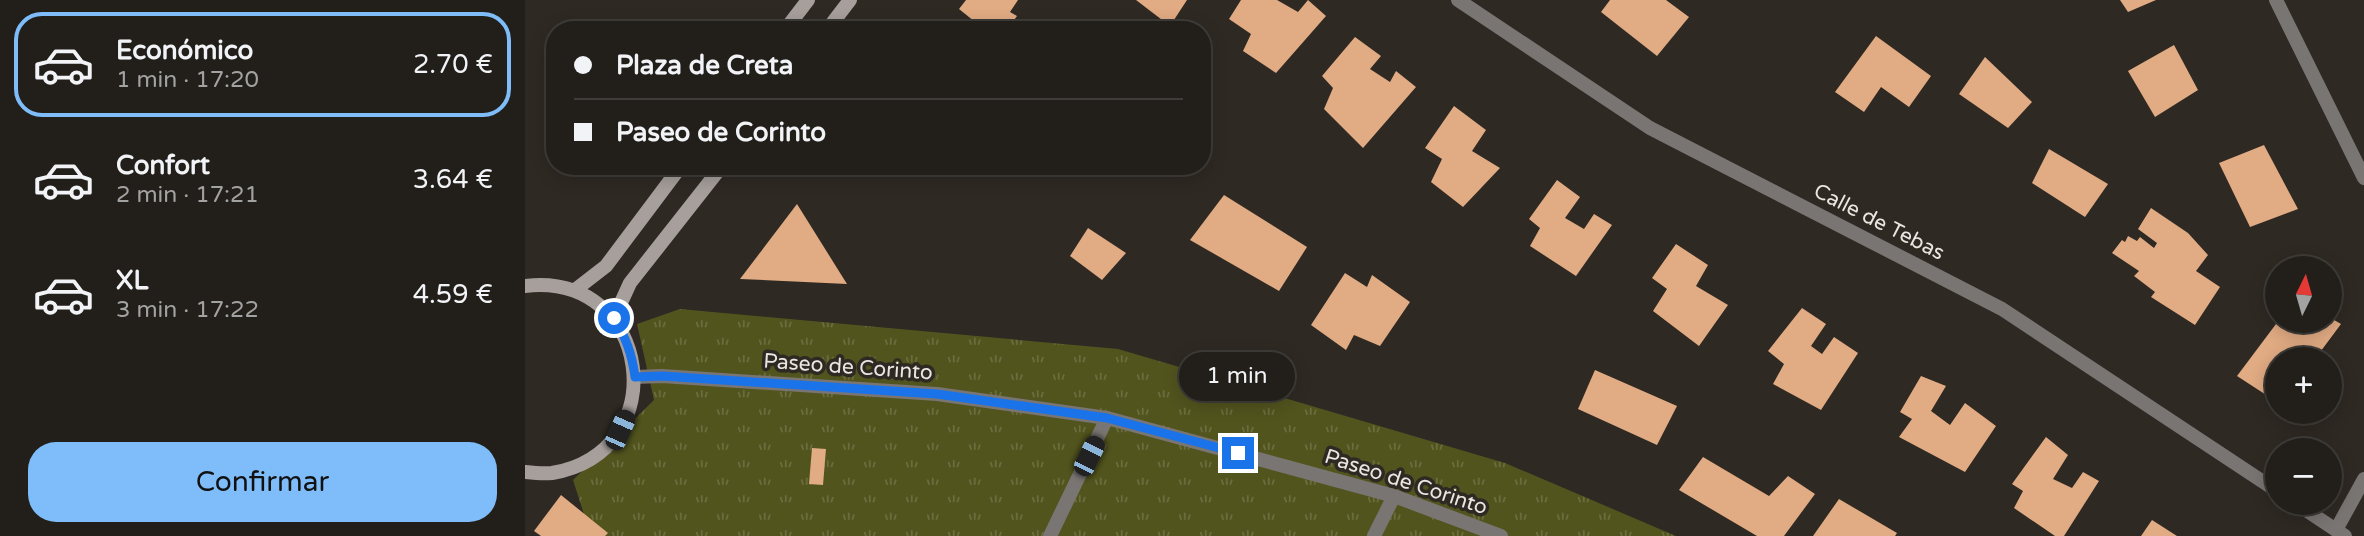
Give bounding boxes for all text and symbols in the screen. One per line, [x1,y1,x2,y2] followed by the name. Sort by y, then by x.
[32,33,95,96] icon: car
[116,35,253,66] text: Económico
[413,49,493,80] text: 2.70 €
[616,50,793,81] text: Plaza de Creta
[116,66,259,94] text: 1 min · 17:20
[616,117,826,148] text: Paseo de Corinto
[32,148,95,211] icon: car
[116,150,210,181] text: Confort
[413,164,493,195] text: 3.64 €
[1809,178,1949,266] street label: Calle de Tebas
[116,181,259,209] text: 2 min · 17:21
[2265,256,2341,332] north arrow
[2265,256,2342,515] map controls
[32,263,95,326] icon: car
[116,265,148,296] text: XL
[413,279,493,310] text: 4.59 €
[116,296,259,324] text: 3 min · 17:22
[598,302,630,334] route start
[2265,347,2342,424] button: +
[763,349,933,385] street label: Paseo de Corinto
[1180,351,1296,400] callout: 1 min
[1206,362,1268,390] text: 1 min
[602,407,639,453] car
[1071,433,1108,479] car
[1222,437,1254,469] route end
[2265,438,2342,515] button: −
[28,442,497,522] button: Confirmar
[1321,444,1491,520] street label: Paseo de Corinto

